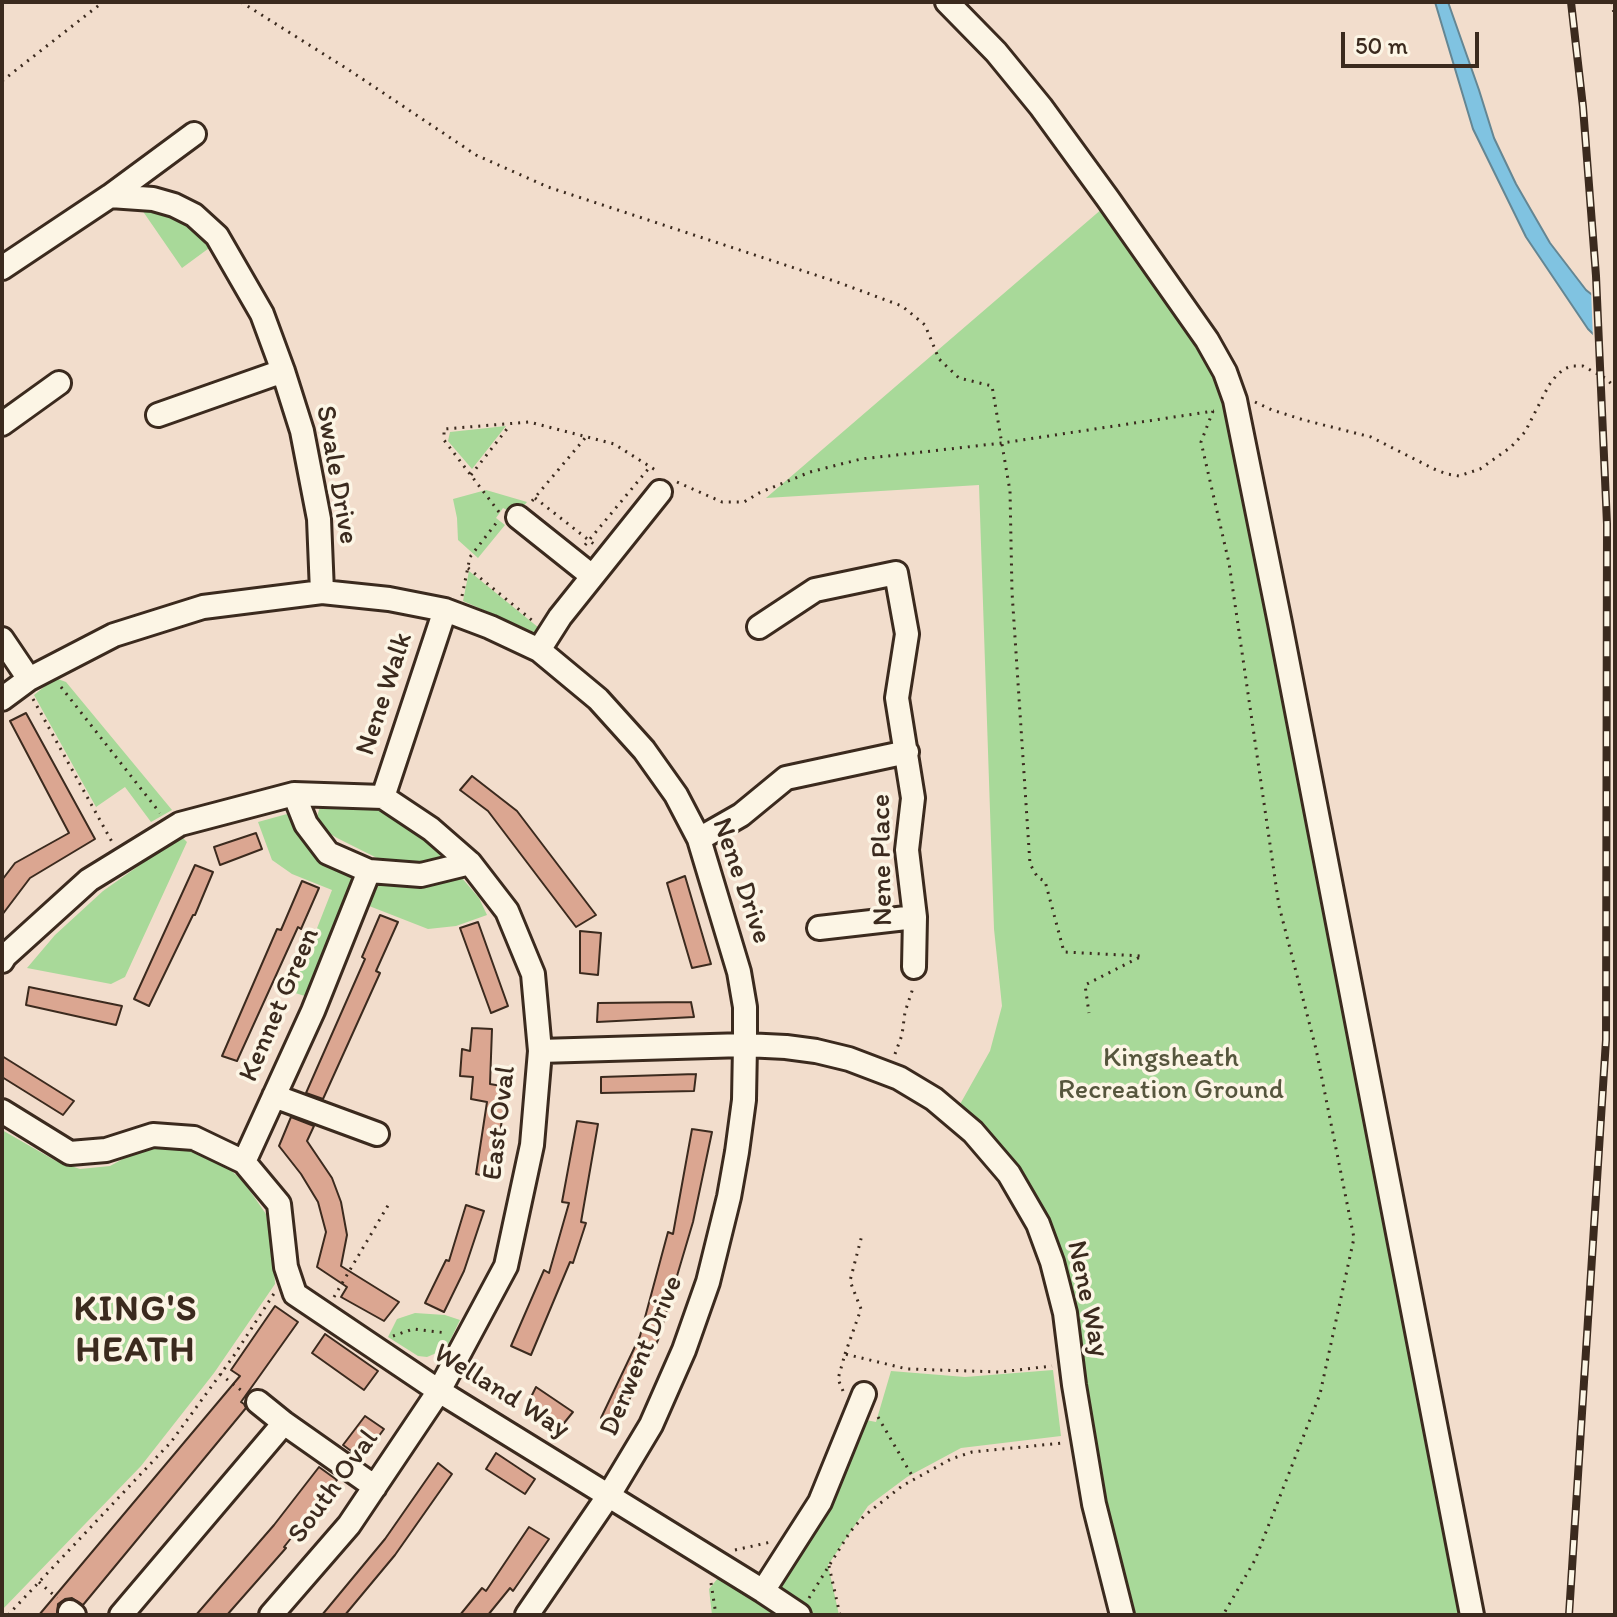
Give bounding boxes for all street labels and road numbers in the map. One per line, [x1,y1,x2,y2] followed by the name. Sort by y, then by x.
[307,403,365,547] street label: Swale Drive
[349,628,421,760] street label: Nene Walk
[865,794,901,926] street label: Nene Place
[704,814,778,948] street label: Nene Drive
[233,923,327,1087] street label: Kennet Green
[476,1064,524,1182] street label: East Oval
[1058,1238,1116,1360] street label: Nene Way
[593,1271,691,1441] street label: Derwent Drive
[427,1337,575,1447] street label: Welland Way
[282,1424,386,1550] street label: South Oval

